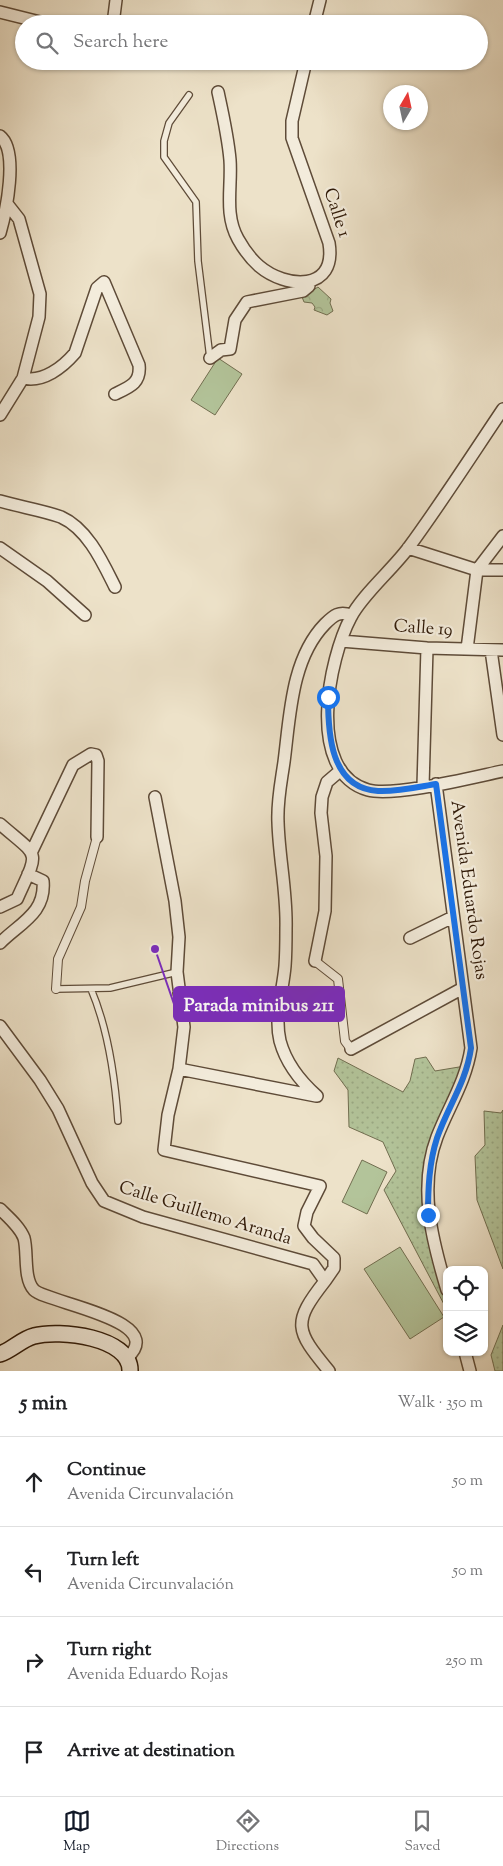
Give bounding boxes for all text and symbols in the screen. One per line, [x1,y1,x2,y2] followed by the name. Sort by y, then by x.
[15,15,488,70] search box
[33,29,61,57] icon: search
[73,29,168,56] text: Search here
[383,85,428,130] north arrow
[316,185,356,241] street label: Calle 1
[393,614,454,644] street label: Calle 19
[317,686,340,709] route start
[443,799,493,981] street label: Avenida Eduardo Rojas
[174,987,344,1021] callout: Parada minibus 211
[184,993,335,1020] text: Parada minibus 211
[115,1175,295,1253] street label: Calle Guillemo Aranda
[417,1204,440,1227] route end
[443,1266,488,1356] map controls
[443,1266,488,1311] button: locate
[443,1311,488,1356] button: layers
[20,1389,67,1419] text: 5 min
[398,1392,483,1415] text: Walk · 350 m
[67,1457,146,1484] text: Continue
[20,1468,48,1496] icon: ahead
[452,1470,483,1493] text: 50 m
[67,1484,234,1507] text: Avenida Circunvalación
[67,1547,139,1574] text: Turn left
[20,1558,48,1586] icon: left
[452,1560,483,1583] text: 50 m
[67,1574,234,1597] text: Avenida Circunvalación
[67,1637,151,1664] text: Turn right
[20,1648,48,1676] icon: right
[445,1650,483,1673] text: 250 m
[67,1664,228,1687] text: Avenida Eduardo Rojas
[20,1738,48,1766] icon: arrive
[67,1738,235,1765] text: Arrive at destination
[63,1807,91,1857] tab: Map
[216,1807,279,1857] tab: Directions
[404,1807,440,1857] tab: Saved

